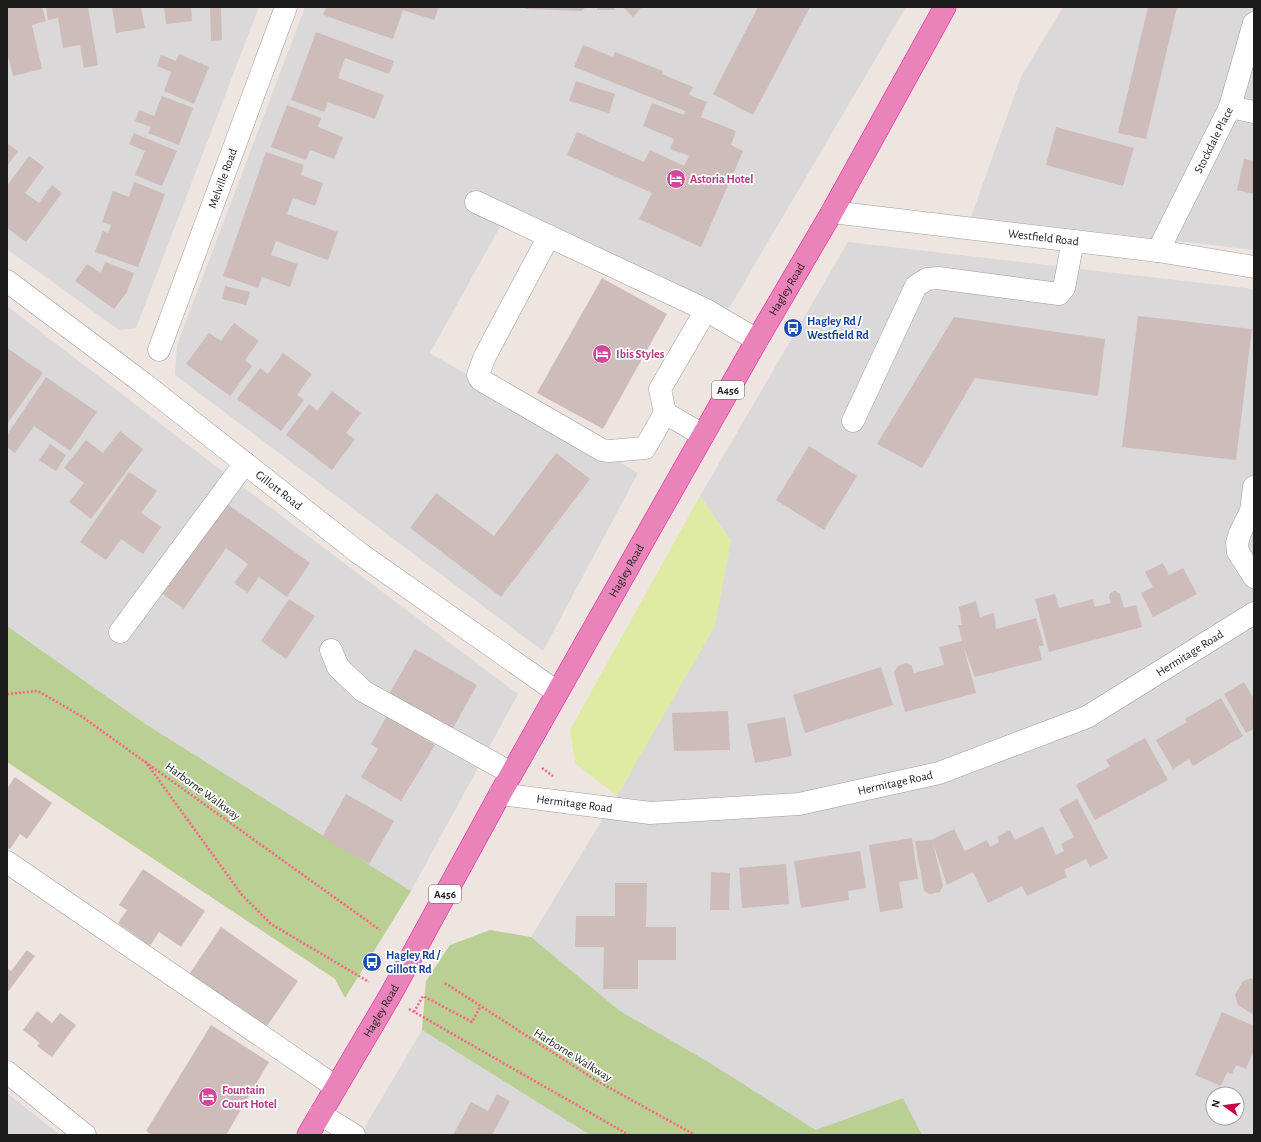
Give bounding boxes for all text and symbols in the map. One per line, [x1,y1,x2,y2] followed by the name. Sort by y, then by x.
[1192,105,1235,175] street label: Stockdale Place
[206,147,239,210] street label: Melville Road
[665,168,687,190] hotel icon: Astoria Hotel
[690,173,753,185] place label: Astoria Hotel
[1007,227,1080,247] street label: Westfield Road
[767,261,807,318] street label: Hagley Road
[807,315,869,341] place label: Hagley Rd / Westfield Rd
[782,317,804,339] bus stop icon: Hagley Rd / Westfield Rd
[591,343,613,365] hotel icon: Ibis Styles
[616,348,665,361] place label: Ibis Styles
[712,381,744,399] road number: A456
[253,468,304,512] street label: Gillott Road
[607,542,646,599] street label: Hagley Road
[1154,628,1225,678] street label: Hermitage Road
[163,760,243,823] street label: Harborne Walkway
[857,769,934,797] street label: Hermitage Road
[536,793,613,814] street label: Hermitage Road
[429,885,461,903] road number: A456
[386,949,441,975] place label: Hagley Rd / Gillott Rd
[361,951,383,973] bus stop icon: Hagley Rd / Gillott Rd
[361,982,401,1039] street label: Hagley Road
[531,1026,614,1085] street label: Harborne Walkway
[222,1084,277,1110] place label: Fountain Court Hotel
[197,1086,219,1108] hotel icon: Fountain Court Hotel
[1205,1086,1245,1126] north arrow
[1210,1099,1222,1109] text: N

